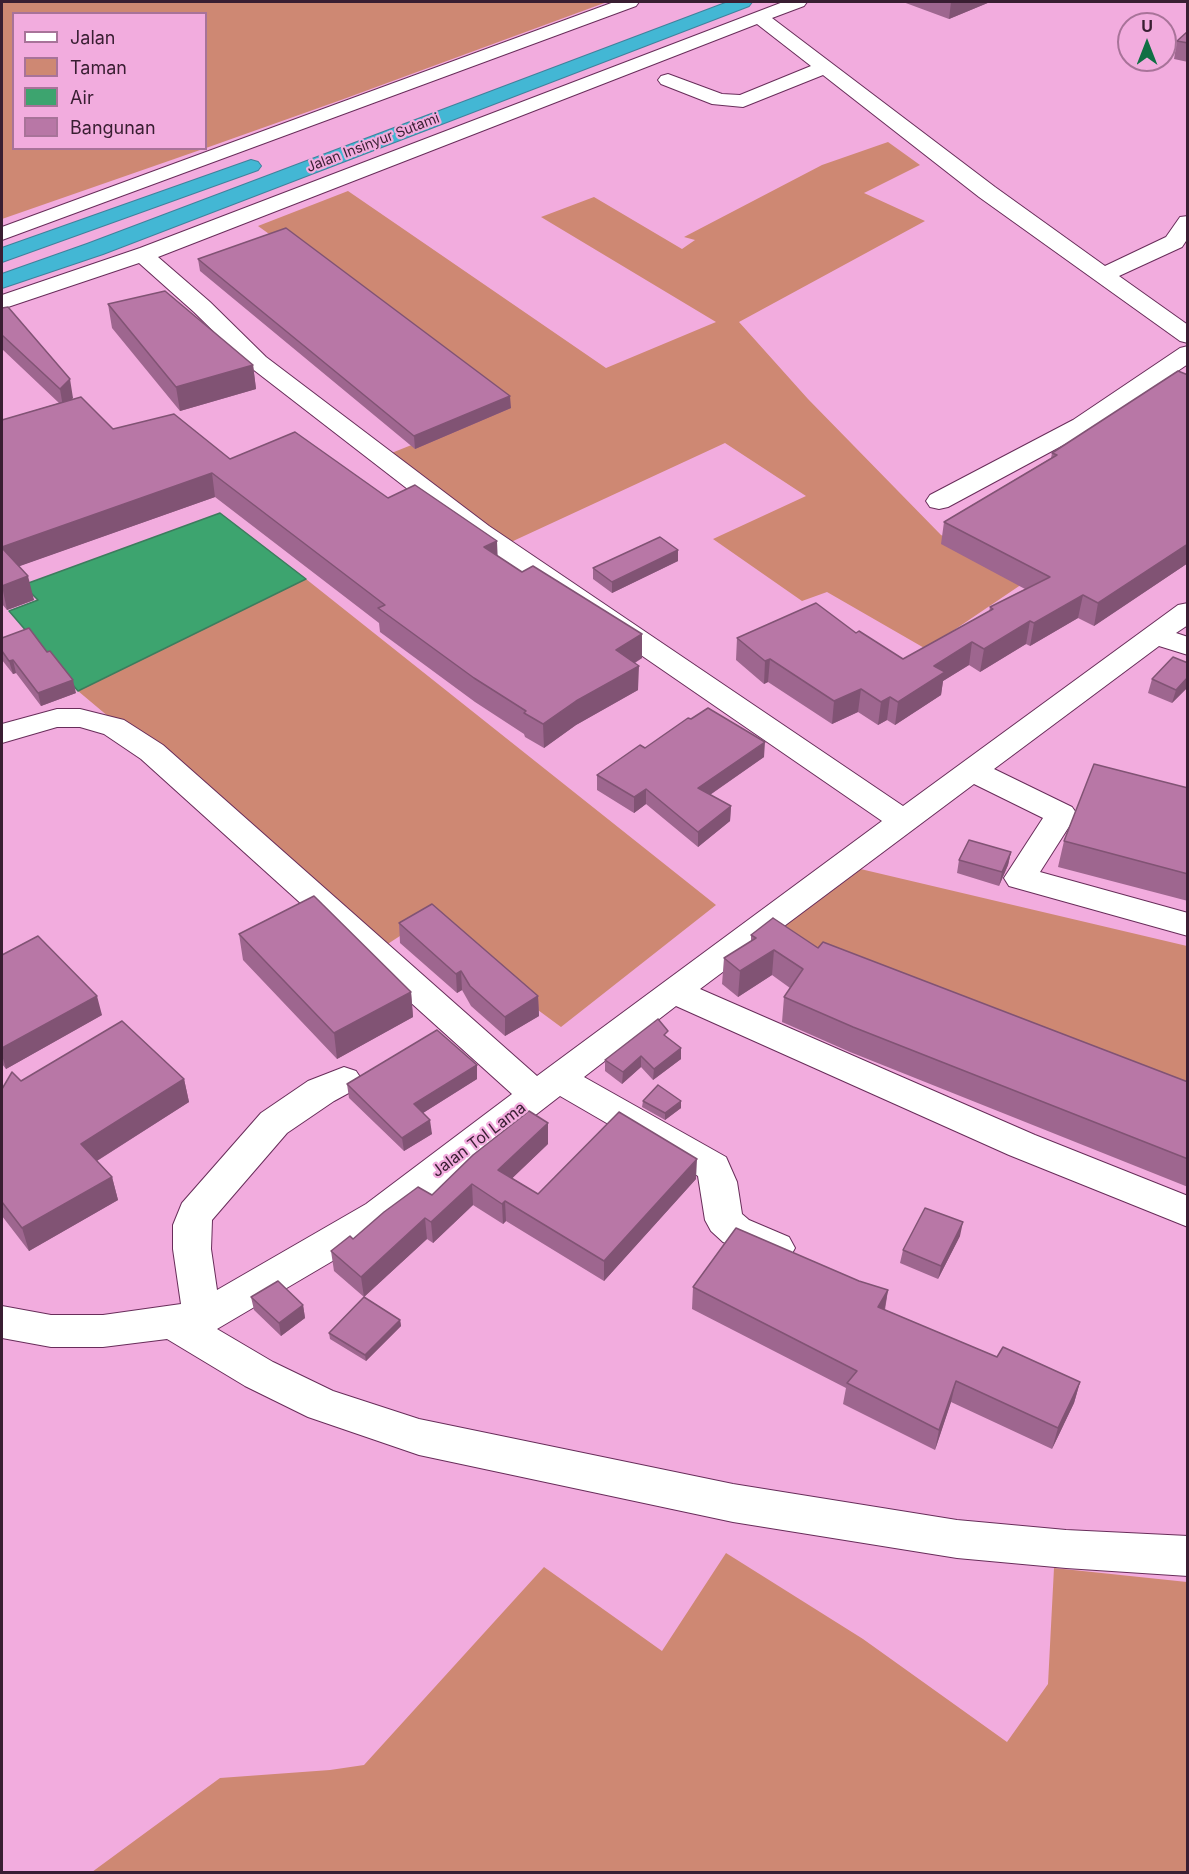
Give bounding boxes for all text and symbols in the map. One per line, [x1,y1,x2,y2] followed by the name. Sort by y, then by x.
[12,12,207,150] legend
[1117,12,1177,72] north arrow
[1141,16,1153,36] text: U
[70,27,115,48] text: Jalan
[70,57,127,78] text: Taman
[70,87,94,108] text: Air
[304,110,442,176] street label: Jalan Insinyur Sutami
[70,117,156,138] text: Bangunan
[428,1098,530,1182] street label: Jalan Tol Lama

